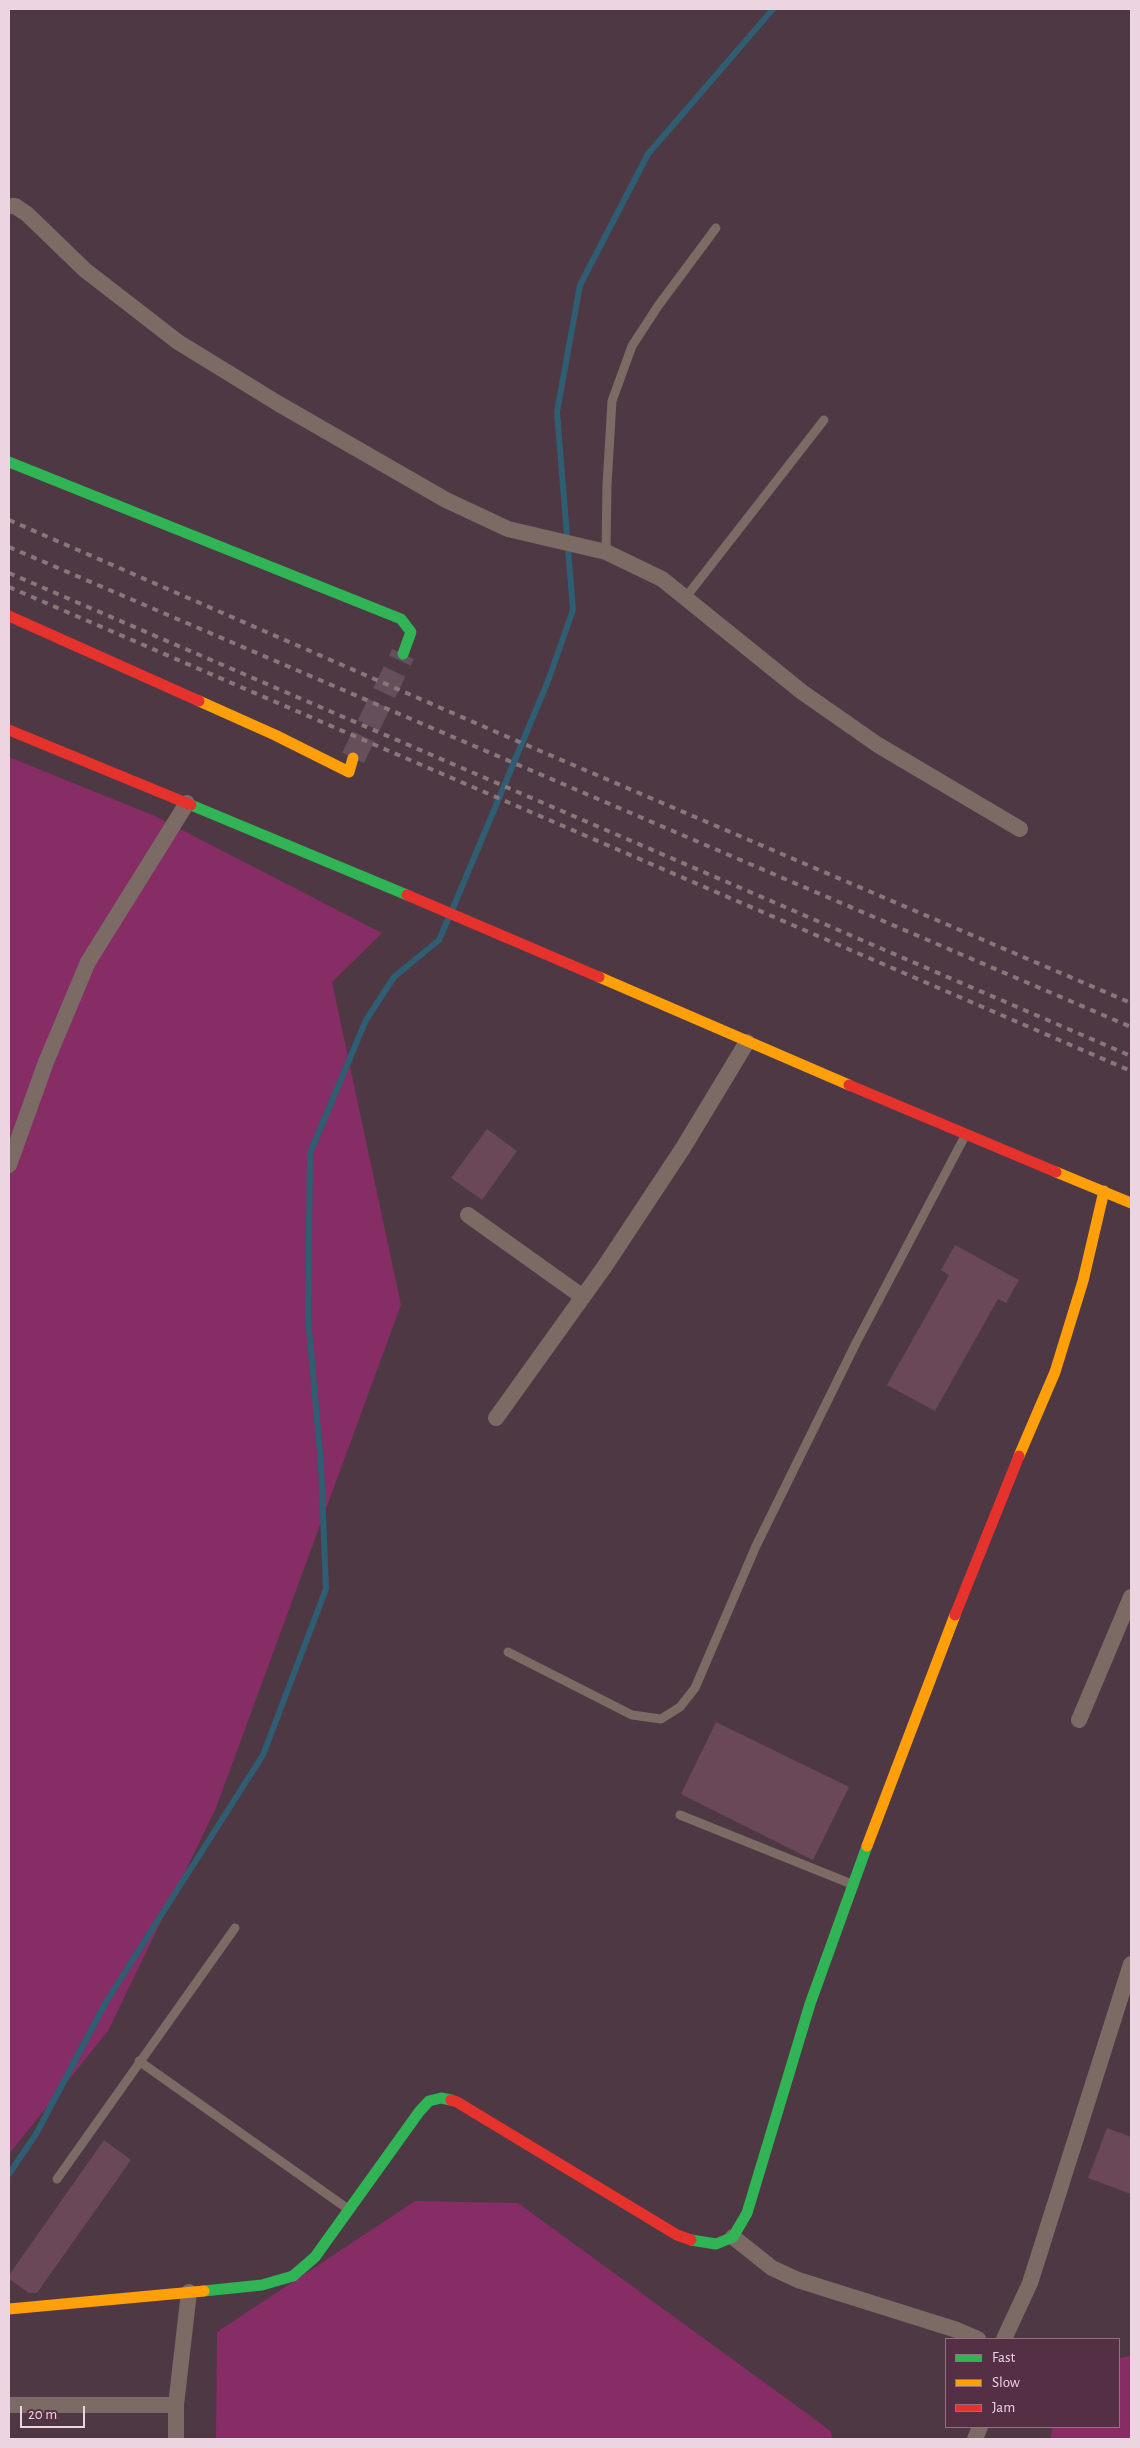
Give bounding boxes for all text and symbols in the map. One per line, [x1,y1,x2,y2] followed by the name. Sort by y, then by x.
[945,2338,1120,2428] legend
[992,2350,1015,2365] text: Fast
[992,2375,1020,2390] text: Slow
[22,2396,88,2428] scale bar
[992,2400,1015,2415] text: Jam
[28,2407,57,2422] text: 20 m

